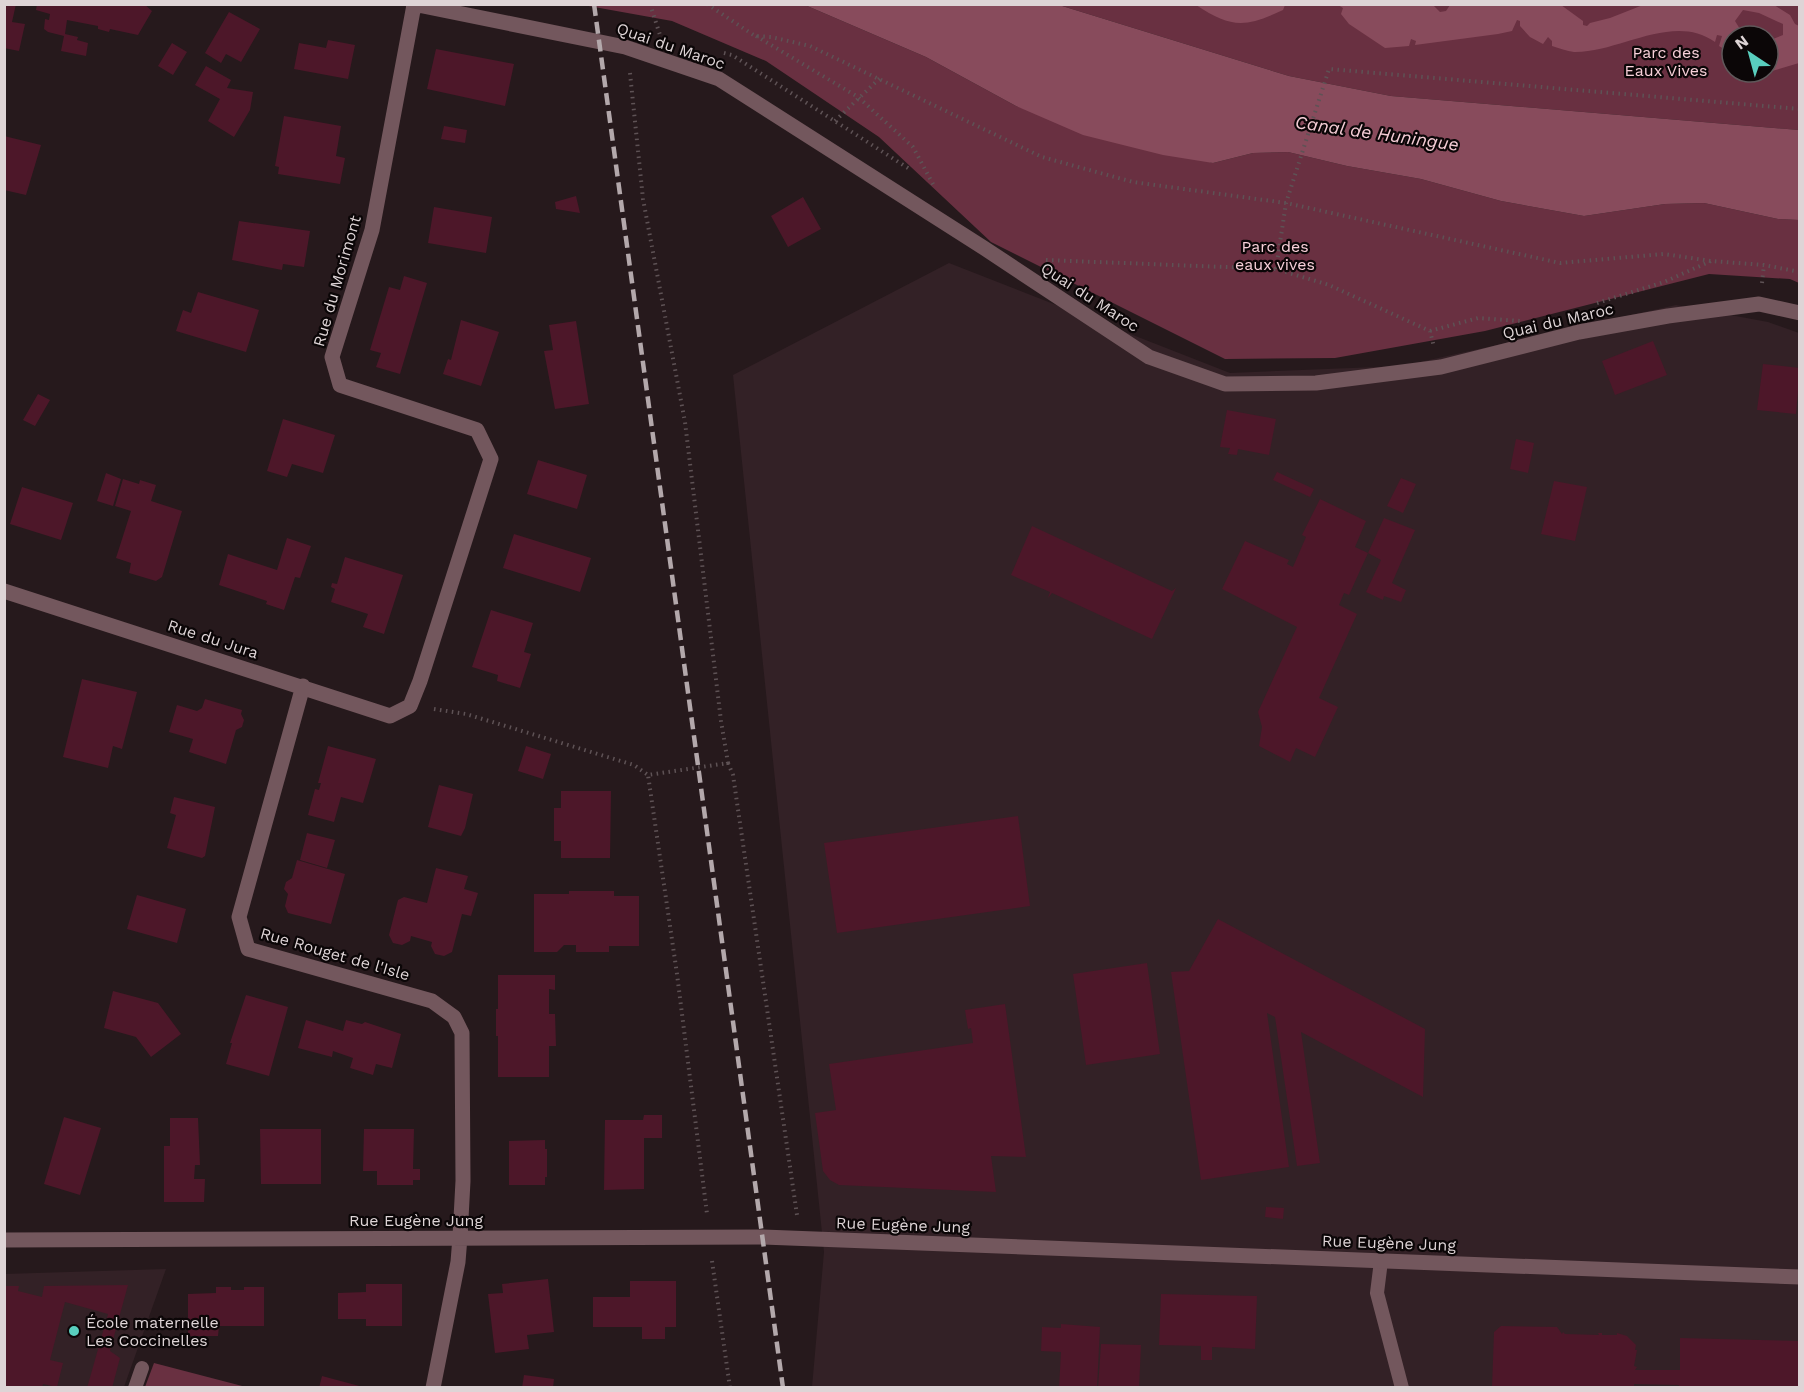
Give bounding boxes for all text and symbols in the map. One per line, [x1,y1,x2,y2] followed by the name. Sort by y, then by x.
[614,19,728,73] street label: Quai du Maroc
[1720,24,1780,84] north arrow
[1731,31,1752,53] text: N
[1625,43,1707,80] park label: Parc des Eaux Vives
[1294,111,1460,155] water label: Canal de Huningue
[309,213,365,349] street label: Rue du Morimont
[1235,237,1315,274] park label: Parc des eaux vives
[1037,258,1143,336] street label: Quai du Maroc
[1501,299,1615,343] street label: Quai du Maroc
[165,615,261,663] street label: Rue du Jura
[258,924,412,984] street label: Rue Rouget de l'Isle
[349,1211,483,1230] street label: Rue Eugène Jung
[836,1213,971,1237] street label: Rue Eugène Jung
[1322,1231,1457,1255] street label: Rue Eugène Jung
[86,1313,219,1350] place label: École maternelle Les Coccinelles
[67,1324,81,1338] marker: École maternelle Les Coccinelles

